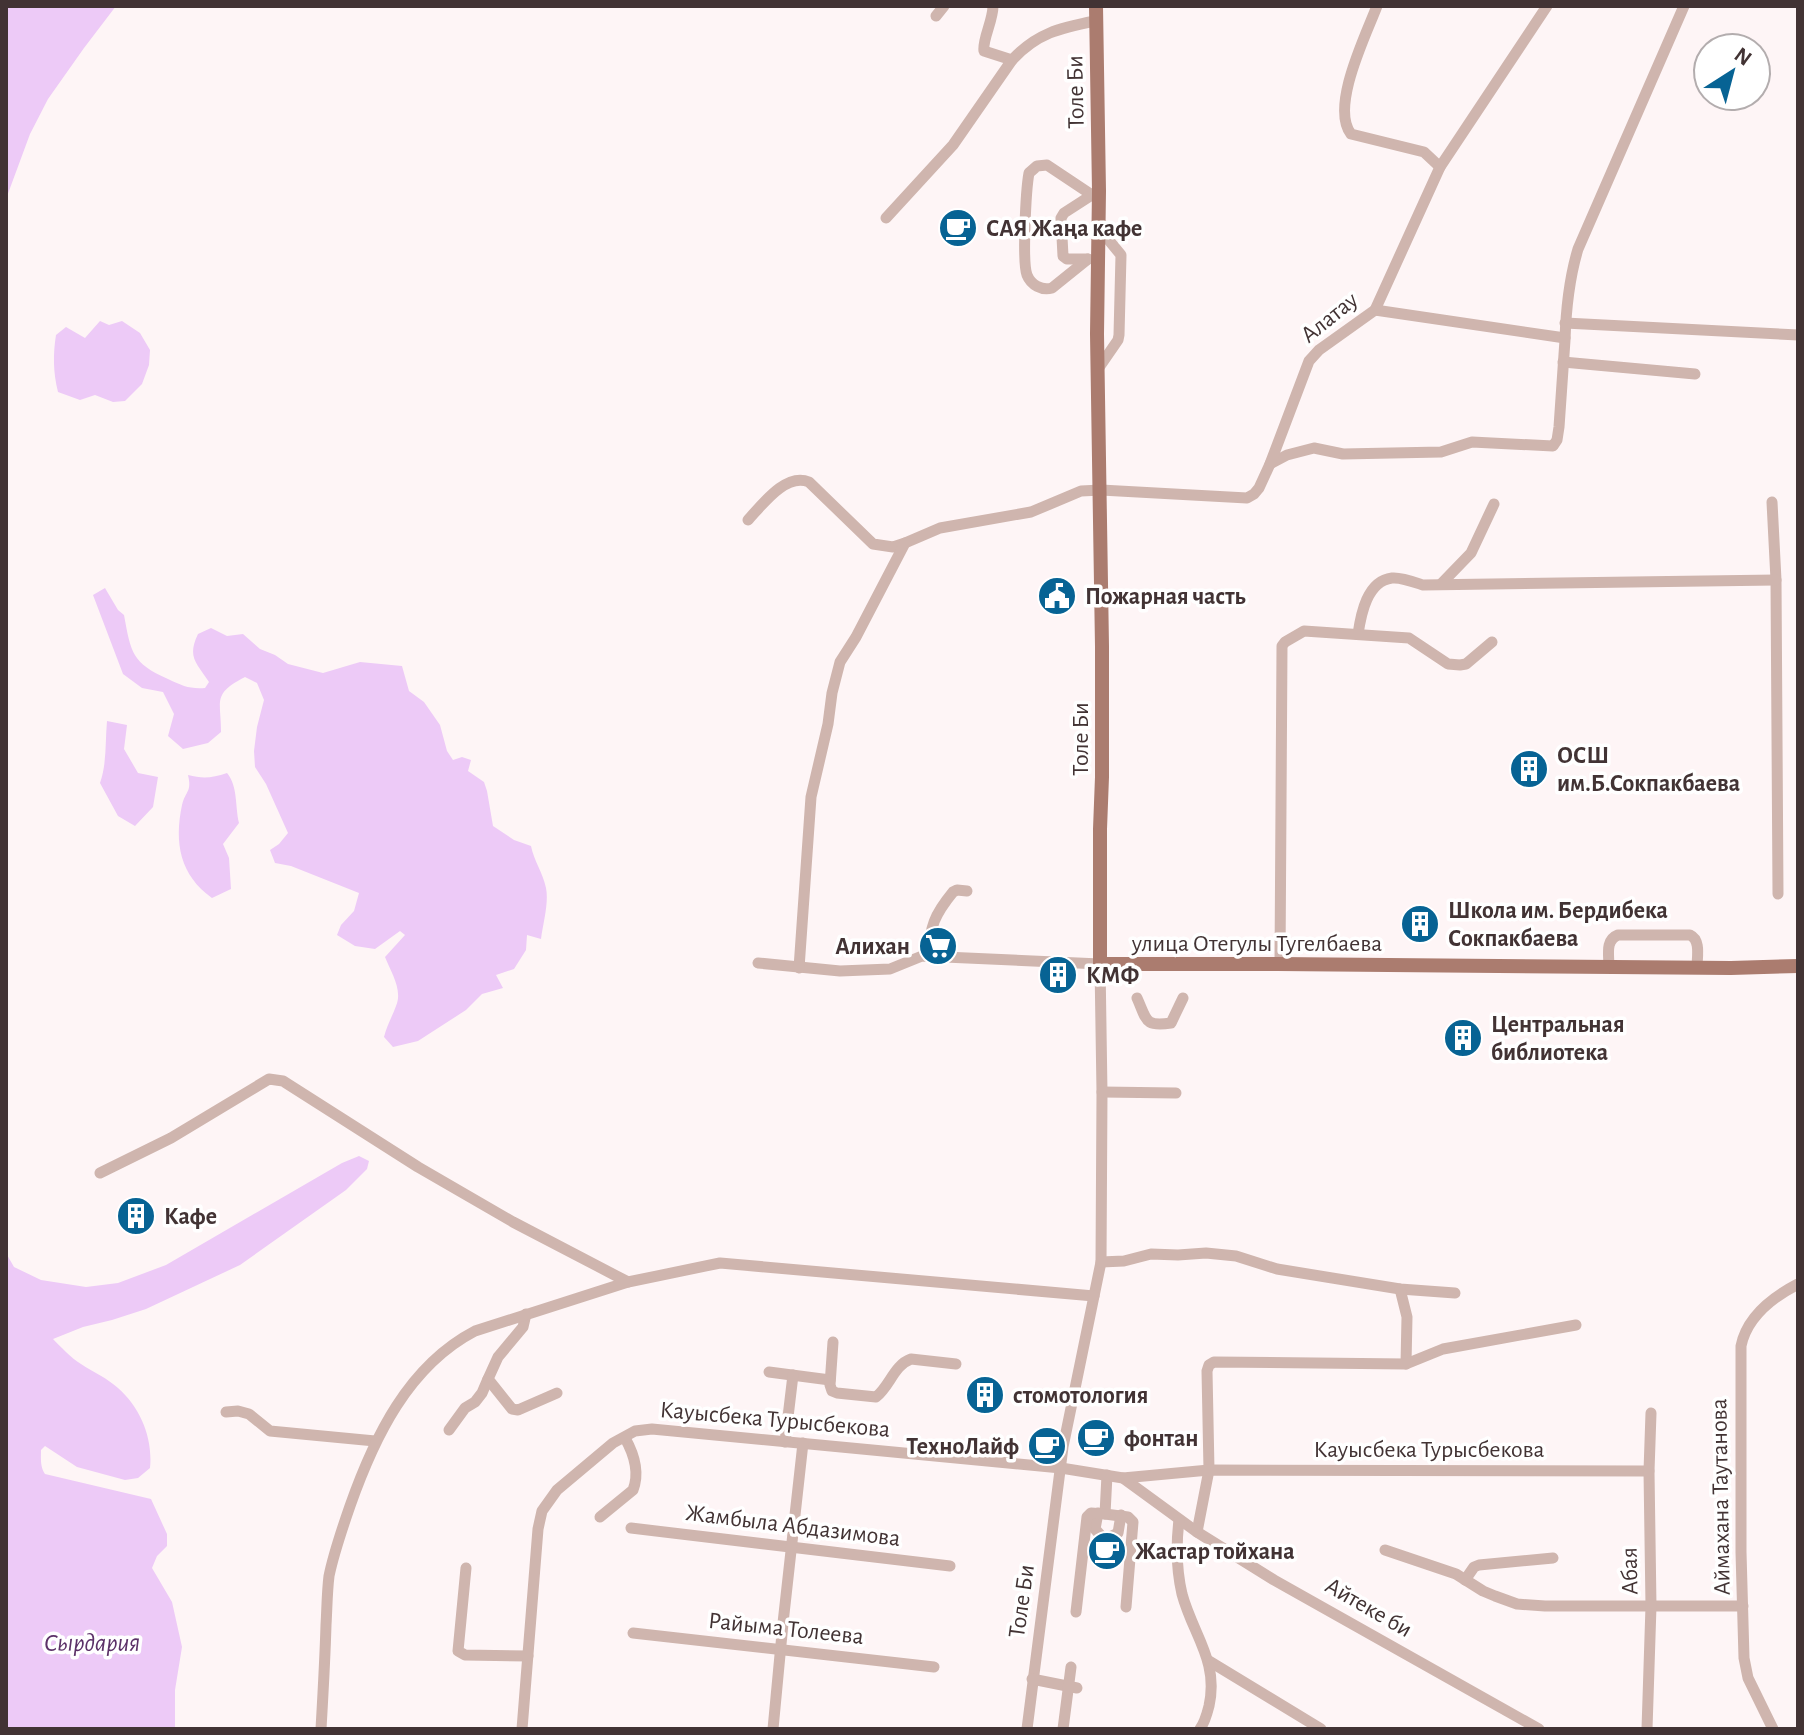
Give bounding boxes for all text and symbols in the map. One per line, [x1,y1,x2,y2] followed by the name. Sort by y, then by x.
[1692,32,1772,112] north arrow
[1731,43,1756,70] text: N
[1063,55,1089,129] street label: Толе Би
[937,207,979,249] cafe icon: САЯ Жаңа кафе
[986,217,1142,241] place label: САЯ Жаңа кафе
[1297,287,1363,348] street label: Алатау
[1036,575,1078,617] public building icon: Пожарная часть
[1085,585,1246,609] place label: Пожарная часть
[1069,702,1093,776] street label: Толе Би
[1557,744,1740,796] place label: ОСШ им.Б.Сокпакбаева
[1508,748,1550,790] building icon: ОСШ им.Б.Сокпакбаева
[1448,899,1668,951] place label: Школа им. Бердибека Сокпакбаева
[1399,903,1441,945] building icon: Школа им. Бердибека Сокпакбаева
[917,925,959,967] supermarket icon: Алихан
[1131,932,1382,956] street label: улица Отегулы Тугелбаева
[835,935,910,959] place label: Алихан
[1037,954,1079,996] building icon: КМФ
[1086,964,1139,988] place label: КМФ
[1491,1013,1625,1065] place label: Центральная библиотека
[1442,1017,1484,1059] building icon: Центральная библиотека
[115,1195,157,1237] building icon: Кафе
[164,1205,217,1229] place label: Кафе
[964,1374,1006,1416] building icon: стомотология
[1013,1384,1148,1408] place label: стомотология
[659,1398,891,1442] street label: Кауысбека Турысбекова
[1707,1398,1735,1596] street label: Аймахана Таутанова
[1075,1417,1117,1459] cafe icon: фонтан
[1026,1425,1068,1467] cafe icon: ТехноЛайф
[1124,1427,1198,1451] place label: фонтан
[906,1435,1019,1459] place label: ТехноЛайф
[1313,1438,1545,1462] street label: Кауысбека Турысбекова
[684,1501,902,1551] street label: Жамбыла Абдазимова
[1086,1530,1128,1572] cafe icon: Жастар тойхана
[1135,1540,1295,1564] place label: Жастар тойхана
[1618,1547,1642,1595] street label: Абая
[1005,1563,1039,1639] street label: Толе Би
[1321,1574,1416,1642] street label: Айтеке би
[707,1609,865,1649] street label: Райыма Толеева
[44,1630,140,1656] water label: Сырдария

